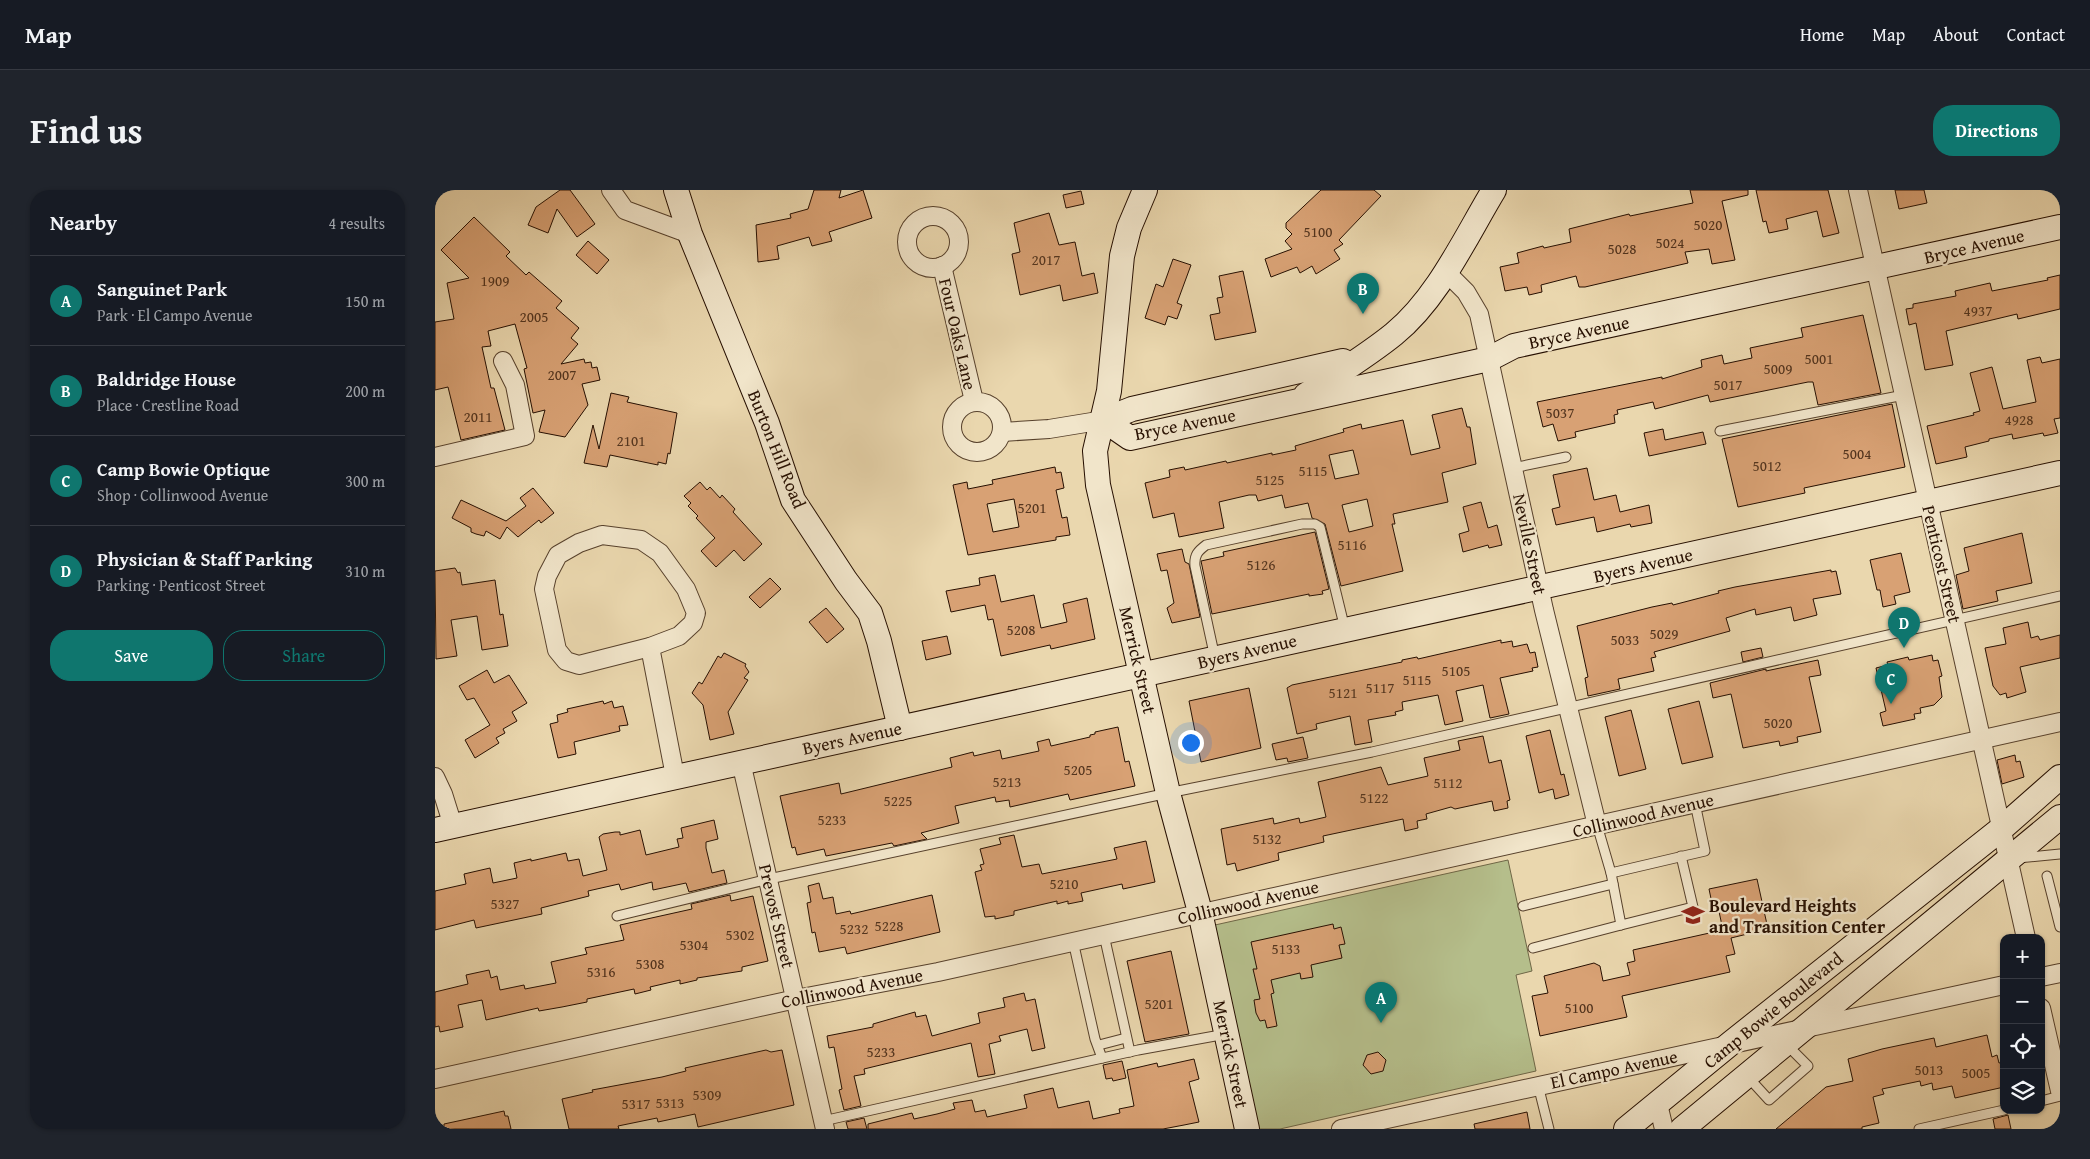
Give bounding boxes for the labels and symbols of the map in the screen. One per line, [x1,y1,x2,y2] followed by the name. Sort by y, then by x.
[1694,214,1722,235] house number: 5020
[1304,221,1332,242] house number: 5100
[1921,221,2027,271] street label: Bryce Avenue
[1656,232,1684,253] house number: 5024
[1608,238,1636,259] house number: 5028
[1032,249,1060,270] house number: 2017
[481,270,509,291] house number: 1909
[1347,273,1379,314] pin: B
[932,275,984,393] street label: Four Oaks Lane
[1964,300,1992,321] house number: 4937
[520,306,548,327] house number: 2005
[1526,308,1632,356] street label: Bryce Avenue
[1805,348,1833,369] house number: 5001
[1764,358,1792,379] house number: 5009
[548,364,576,385] house number: 2007
[1714,374,1742,395] house number: 5017
[741,386,813,513] street label: Burton Hill Road
[1132,401,1238,447] street label: Bryce Avenue
[1546,402,1574,423] house number: 5037
[464,406,492,427] house number: 2011
[2005,409,2033,430] house number: 4928
[617,430,645,451] house number: 2101
[1843,443,1871,464] house number: 5004
[1753,455,1781,476] house number: 5012
[1299,460,1327,481] house number: 5115
[1256,469,1284,490] house number: 5125
[1506,491,1554,597] street label: Neville Street
[1018,497,1046,518] house number: 5201
[1915,503,1969,626] street label: Penticost Street
[1338,534,1366,555] house number: 5116
[1591,540,1695,590] street label: Byers Avenue
[1247,554,1275,575] house number: 5126
[1113,604,1164,717] street label: Merrick Street
[1888,607,1920,648] pin: D
[1007,619,1035,640] house number: 5208
[1650,623,1678,644] house number: 5029
[1195,626,1299,676] street label: Byers Avenue
[1611,629,1639,650] house number: 5033
[1442,660,1470,681] house number: 5105
[1875,663,1907,704] pin: C
[1403,669,1431,690] house number: 5115
[1366,677,1394,698] house number: 5117
[1329,682,1357,703] house number: 5121
[1764,712,1792,733] house number: 5020
[800,714,904,762] street label: Byers Avenue
[1178,730,1204,756] your location
[1064,759,1092,780] house number: 5205
[993,771,1021,792] house number: 5213
[1434,772,1462,793] house number: 5112
[1570,786,1716,844] street label: Collinwood Avenue
[1360,787,1388,808] house number: 5122
[884,790,912,811] house number: 5225
[818,809,846,830] house number: 5233
[1253,828,1281,849] house number: 5132
[752,861,802,971] street label: Prevost Street
[1050,873,1078,894] house number: 5210
[1175,873,1321,931] street label: Collinwood Avenue
[1709,892,1886,940] place label: Boulevard Heights and Transition Center
[491,893,519,914] house number: 5327
[1680,902,1706,928] school or university icon: Boulevard Heights and Transition Center
[875,915,903,936] house number: 5228
[840,918,868,939] house number: 5232
[726,924,754,945] house number: 5302
[680,934,708,955] house number: 5304
[1272,938,1300,959] house number: 5133
[1697,945,1849,1075] street label: Camp Bowie Boulevard
[636,953,664,974] house number: 5308
[587,961,615,982] house number: 5316
[779,961,925,1015] street label: Collinwood Avenue
[1365,982,1397,1023] pin: A
[1145,993,1173,1014] house number: 5201
[1565,997,1593,1018] house number: 5100
[1206,998,1256,1111] street label: Merrick Street
[867,1041,895,1062] house number: 5233
[1548,1042,1680,1096] street label: El Campo Avenue
[1915,1059,1943,1080] house number: 5013
[1962,1062,1990,1083] house number: 5005
[693,1084,721,1105] house number: 5309
[656,1092,684,1113] house number: 5313
[622,1093,650,1114] house number: 5317

